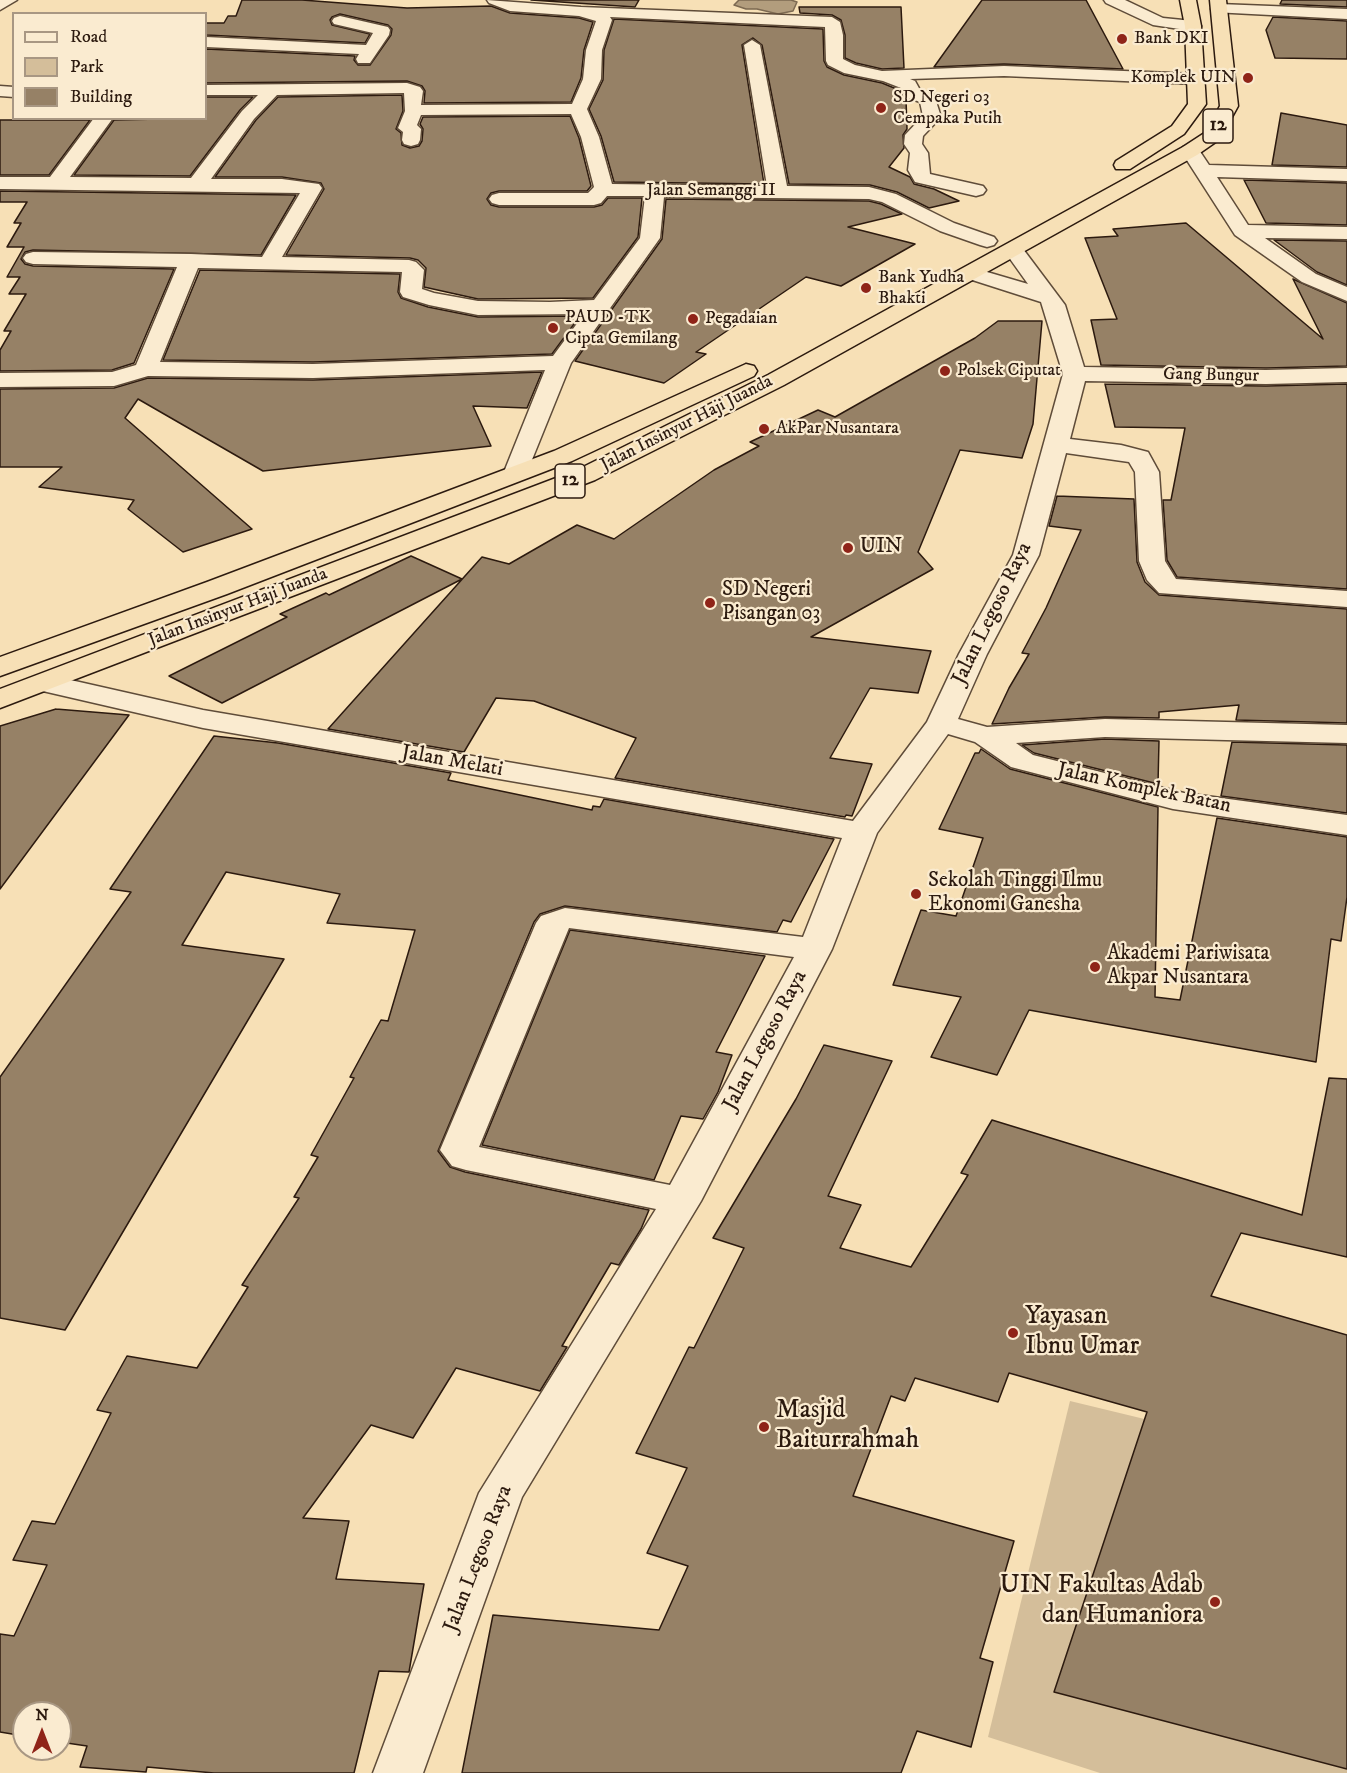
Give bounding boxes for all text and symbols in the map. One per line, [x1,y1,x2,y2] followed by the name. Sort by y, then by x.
[12,12,207,120] legend
[70,26,107,48] text: Road
[1134,28,1208,50] place label: Bank DKI
[1115,32,1129,46] marker: Bank DKI
[70,56,104,78] text: Park
[1131,67,1236,89] place label: Komplek UIN
[1241,71,1255,85] marker: Komplek UIN
[70,86,132,108] text: Building
[893,87,1002,130] place label: SD Negeri 03 Cempaka Putih
[874,101,888,115] marker: SD Negeri 03 Cempaka Putih
[1203,109,1233,143] road number: 12
[646,180,776,202] street label: Jalan Semanggi II
[878,267,964,310] place label: Bank Yudha Bhakti
[859,281,873,295] marker: Bank Yudha Bhakti
[565,307,677,350] place label: PAUD -TK Cipta Gemilang
[705,308,777,330] place label: Pegadaian
[686,312,700,326] marker: Pegadaian
[546,321,560,335] marker: PAUD -TK Cipta Gemilang
[957,360,1061,382] place label: Polsek Ciputat
[938,364,952,378] marker: Polsek Ciputat
[1163,364,1259,388] street label: Gang Bungur
[597,371,777,477] street label: Jalan Insinyur Haji Juanda
[776,418,899,440] place label: AkPar Nusantara
[757,422,771,436] marker: AkPar Nusantara
[555,464,585,498] road number: 12
[860,535,902,561] place label: UIN
[948,539,1038,689] street label: Jalan Legoso Raya
[841,541,855,555] marker: UIN
[145,564,331,652] street label: Jalan Insinyur Haji Juanda
[722,578,820,628] place label: SD Negeri Pisangan 03
[703,596,717,610] marker: SD Negeri Pisangan 03
[399,741,505,783] street label: Jalan Melati
[1055,758,1233,820] street label: Jalan Komplek Batan
[928,869,1102,919] place label: Sekolah Tinggi Ilmu Ekonomi Ganesha
[909,887,923,901] marker: Sekolah Tinggi Ilmu Ekonomi Ganesha
[1107,942,1269,992] place label: Akademi Pariwisata Akpar Nusantara
[1088,960,1102,974] marker: Akademi Pariwisata Akpar Nusantara
[718,967,814,1115] street label: Jalan Legoso Raya
[1025,1302,1139,1364] place label: Yayasan Ibnu Umar
[1006,1326,1020,1340] marker: Yayasan Ibnu Umar
[776,1396,919,1458] place label: Masjid Baiturrahmah
[757,1420,771,1434] marker: Masjid Baiturrahmah
[439,1482,519,1636] street label: Jalan Legoso Raya
[1000,1571,1203,1632] place label: UIN Fakultas Adab dan Humaniora
[1208,1595,1222,1609] marker: UIN Fakultas Adab dan Humaniora
[12,1701,72,1761] north arrow
[35,1705,49,1725] text: N

